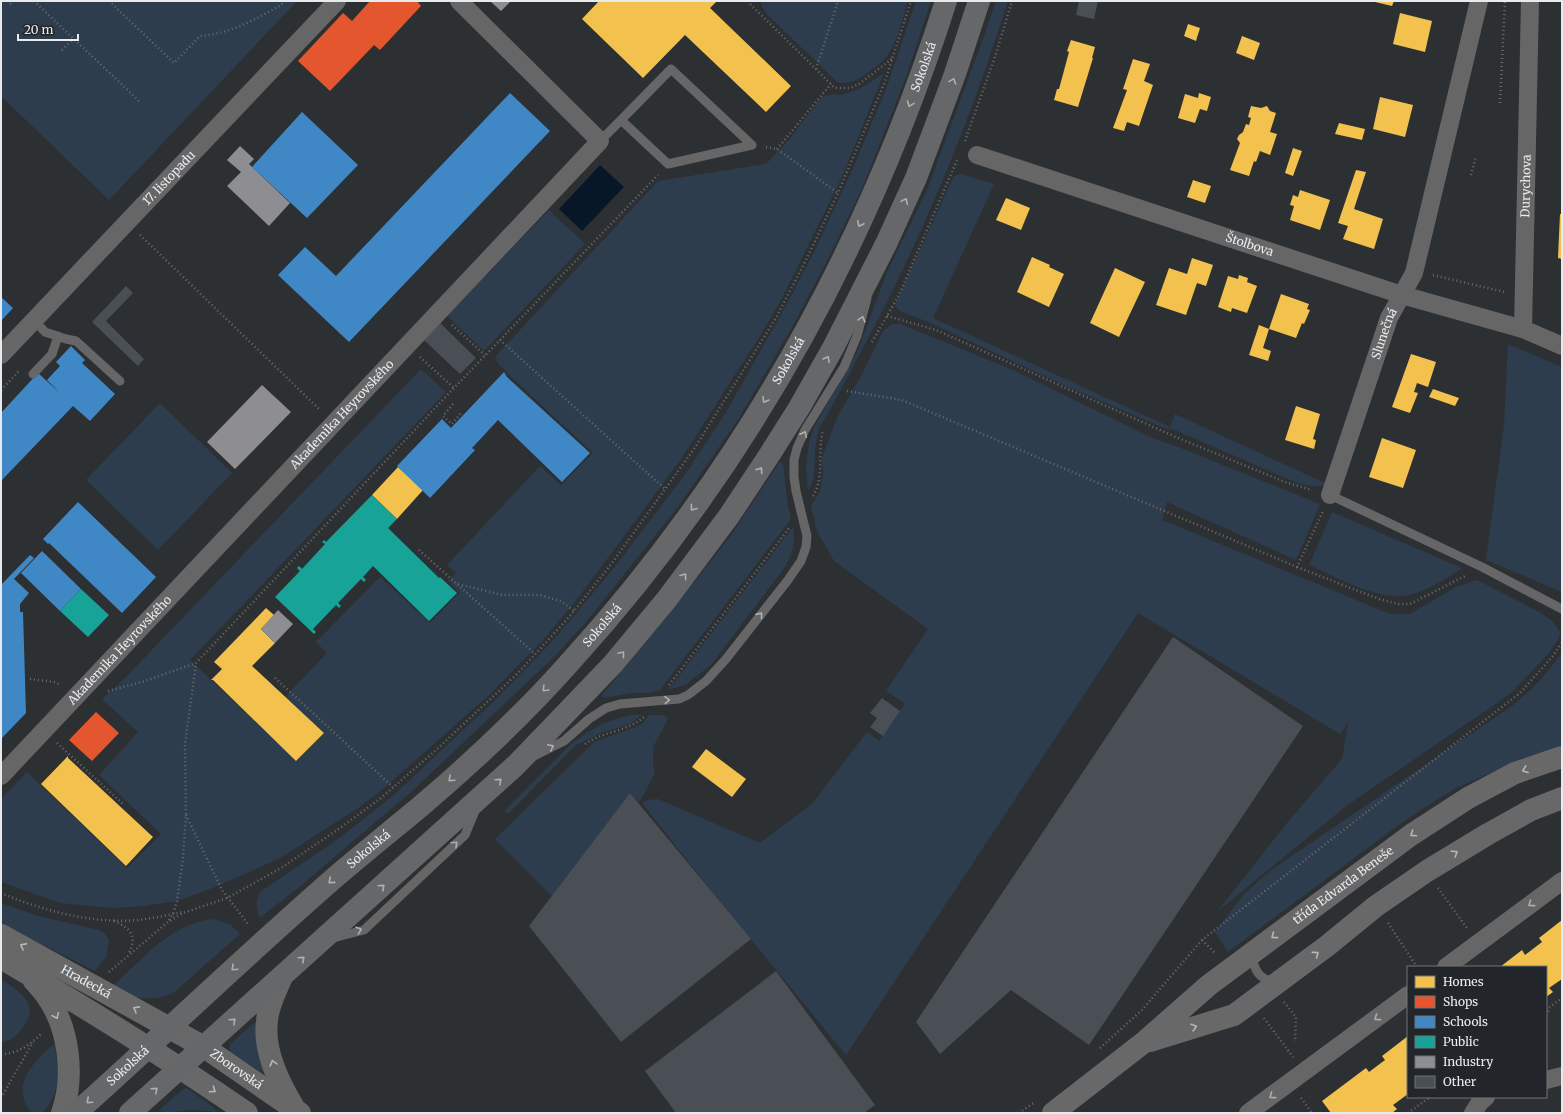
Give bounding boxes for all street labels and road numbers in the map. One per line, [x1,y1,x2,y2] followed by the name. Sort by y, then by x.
[907,39,939,94] street label: Sokolská
[139,147,198,208] street label: 17. listopadu
[1517,154,1534,218] street label: Durychova
[1224,228,1276,259] street label: Štolbova
[1368,305,1400,361] street label: Slunečná
[769,334,808,387] street label: Sokolská
[286,356,397,473] street label: Akademika Heyrovského
[64,592,174,708] street label: Akademika Heyrovského
[579,600,625,650] street label: Sokolská
[343,826,393,871] street label: Sokolská
[1290,843,1396,927] street label: třída Edvarda Beneše
[58,962,114,1002] street label: Hradecká
[103,1042,152,1089] street label: Sokolská
[207,1045,266,1093] street label: Zborovská

